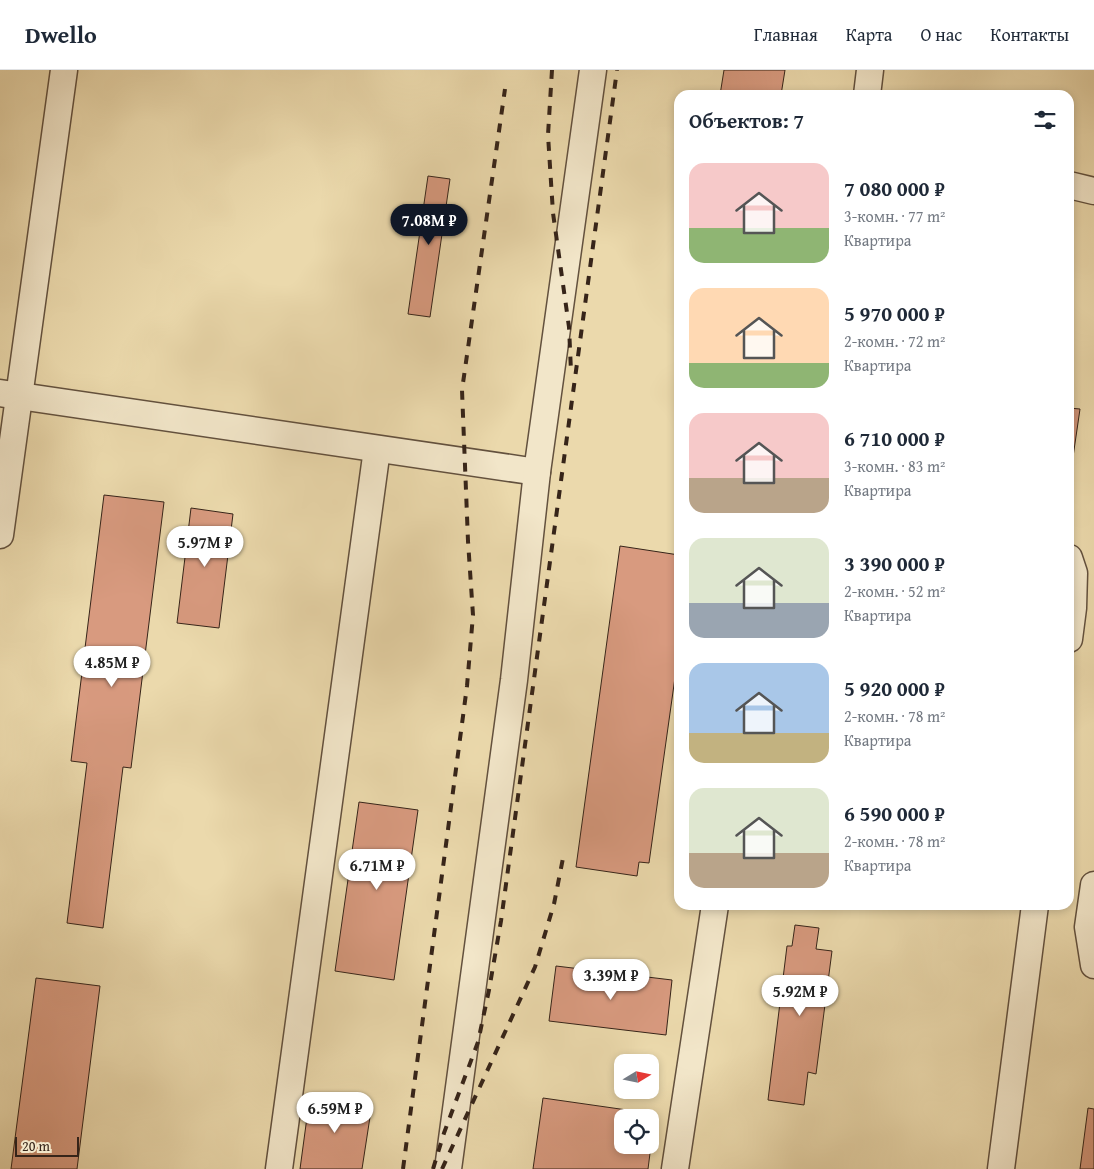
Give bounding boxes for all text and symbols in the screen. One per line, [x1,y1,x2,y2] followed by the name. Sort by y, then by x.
[25,17,97,52] text: Dwello
[754,21,818,48] text: Главная
[846,21,892,48] text: Карта
[920,21,962,48] text: О нас
[990,21,1069,48] text: Контакты
[689,105,804,136] text: Объектов: 7
[1031,106,1059,134] icon: filters
[844,173,945,204] text: 7 080 000 ₽
[729,183,789,243] icon: home
[383,204,475,246] pin: 7.08M ₽
[844,204,945,228] text: 3-комн. · 77 m²
[402,208,456,232] text: 7.08M ₽
[844,228,911,252] text: Квартира
[844,298,945,329] text: 5 970 000 ₽
[729,308,789,368] icon: home
[844,329,945,353] text: 2-комн. · 72 m²
[844,353,911,377] text: Квартира
[844,423,945,454] text: 6 710 000 ₽
[729,433,789,493] icon: home
[844,454,945,478] text: 3-комн. · 83 m²
[844,478,911,502] text: Квартира
[159,526,251,568] pin: 5.97M ₽
[178,530,232,554] text: 5.97M ₽
[844,548,945,579] text: 3 390 000 ₽
[729,558,789,618] icon: home
[844,579,945,603] text: 2-комн. · 52 m²
[844,603,911,627] text: Квартира
[66,646,158,688] pin: 4.85M ₽
[85,650,139,674] text: 4.85M ₽
[844,673,945,704] text: 5 920 000 ₽
[729,683,789,743] icon: home
[844,704,945,728] text: 2-комн. · 78 m²
[844,728,911,752] text: Квартира
[844,798,945,829] text: 6 590 000 ₽
[729,808,789,868] icon: home
[844,829,945,853] text: 2-комн. · 78 m²
[331,848,423,891] pin: 6.71M ₽
[350,853,404,877] text: 6.71M ₽
[844,853,911,877] text: Квартира
[565,958,657,1001] pin: 3.39M ₽
[584,963,638,987] text: 3.39M ₽
[754,974,846,1017] pin: 5.92M ₽
[773,979,827,1003] text: 5.92M ₽
[614,1054,659,1099] north arrow
[614,1054,659,1154] map controls
[289,1092,381,1134] pin: 6.59M ₽
[308,1096,362,1120] text: 6.59M ₽
[614,1109,659,1154] button: locate
[15,1134,79,1157] scale bar
[22,1136,50,1156] text: 20 m

